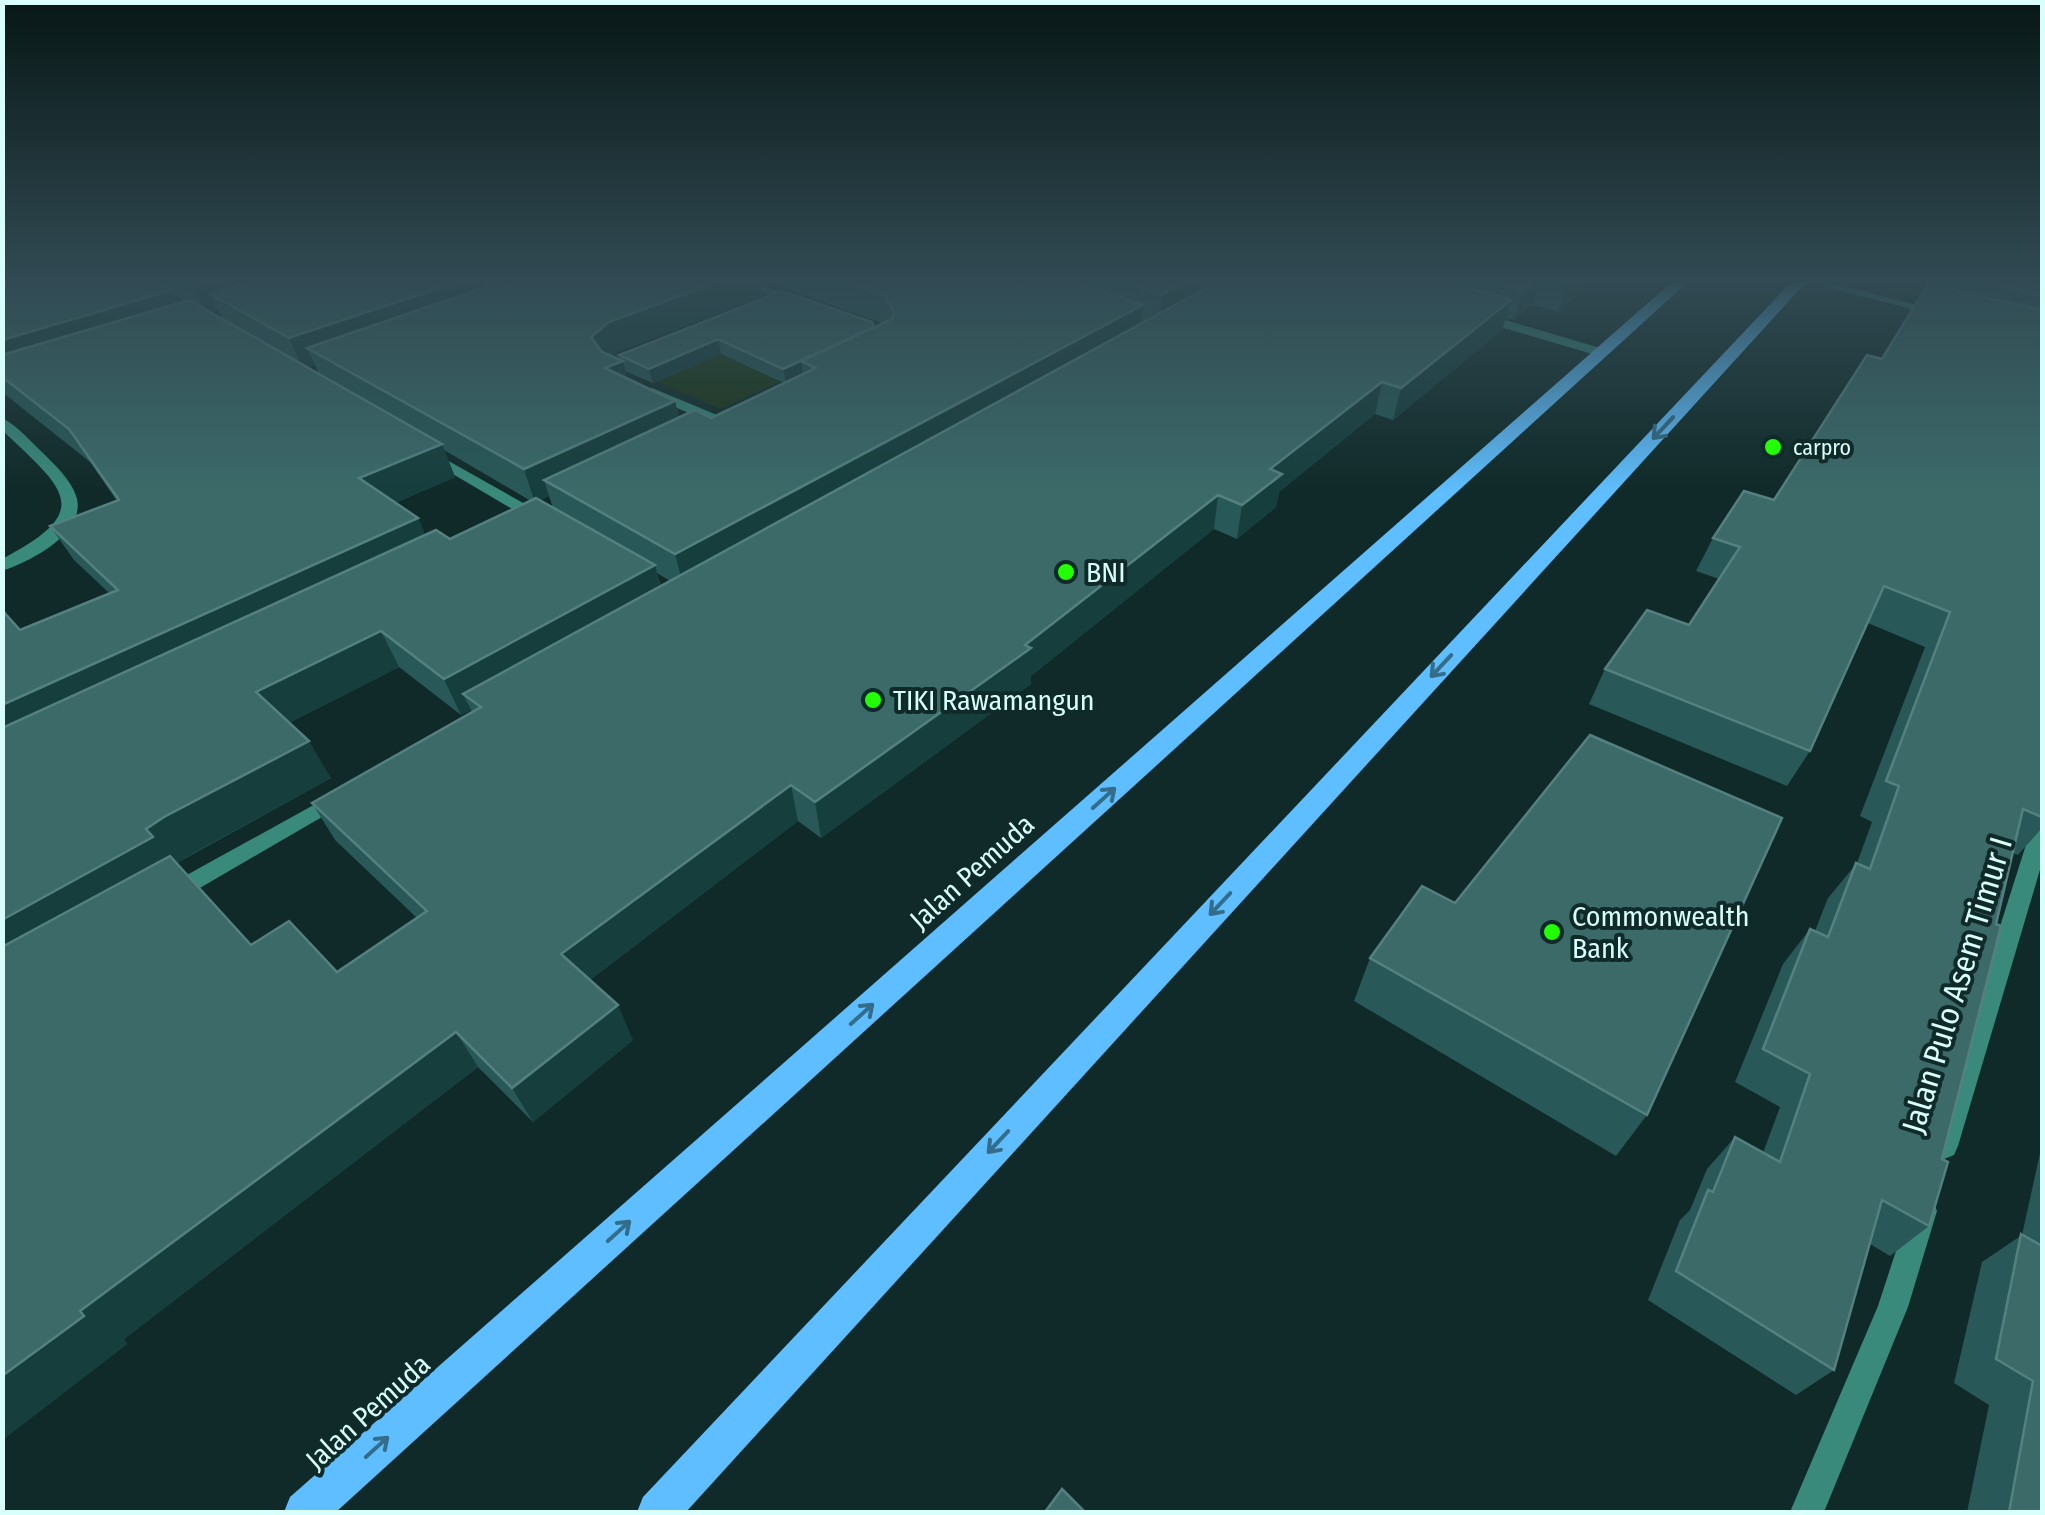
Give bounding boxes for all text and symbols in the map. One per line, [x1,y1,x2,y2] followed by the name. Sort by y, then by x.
[1651,416,1675,440] one-way arrow
[1793,434,1851,461] place label: carpro
[1762,436,1784,458] marker: carpro
[1086,556,1126,589] place label: BNI
[1055,561,1077,583] marker: BNI
[1430,653,1453,678] one-way arrow
[893,684,1095,717] place label: TIKI Rawamangun
[862,689,884,711] marker: TIKI Rawamangun
[1091,787,1116,810] one-way arrow
[903,808,1041,936] street label: Jalan Pemuda
[1894,832,2020,1138] street label: Jalan Pulo Asem Timur I
[1209,891,1232,916] one-way arrow
[1572,900,1750,965] place label: Commonwealth Bank
[1541,921,1563,943] marker: Commonwealth Bank
[849,1003,874,1026] one-way arrow
[987,1129,1010,1154] one-way arrow
[606,1219,631,1242] one-way arrow
[299,1348,437,1476] street label: Jalan Pemuda
[364,1436,389,1459] one-way arrow

